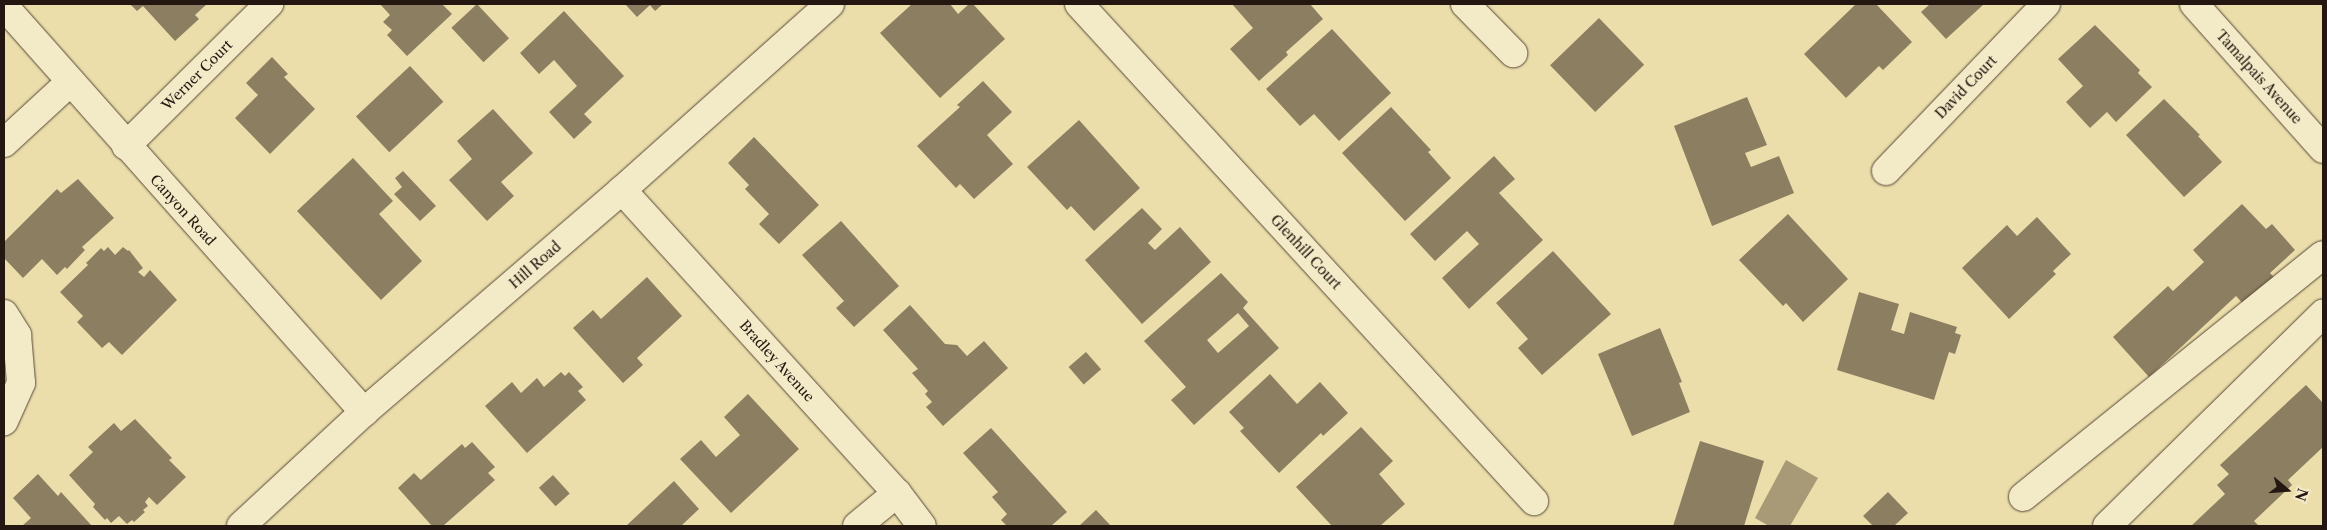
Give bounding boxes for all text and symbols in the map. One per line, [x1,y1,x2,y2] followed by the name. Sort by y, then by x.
[2212,26,2306,128] street label: Tamalpais Avenue
[158,36,236,114] street label: Werner Court
[1932,52,2000,122] street label: David Court
[147,171,219,249] street label: Canyon Road
[1267,211,1345,293] street label: Glenhill Court
[506,238,564,292] street label: Hill Road
[736,317,818,405] street label: Bradley Avenue
[2262,465,2312,515] north arrow
[2291,486,2312,503] text: N

